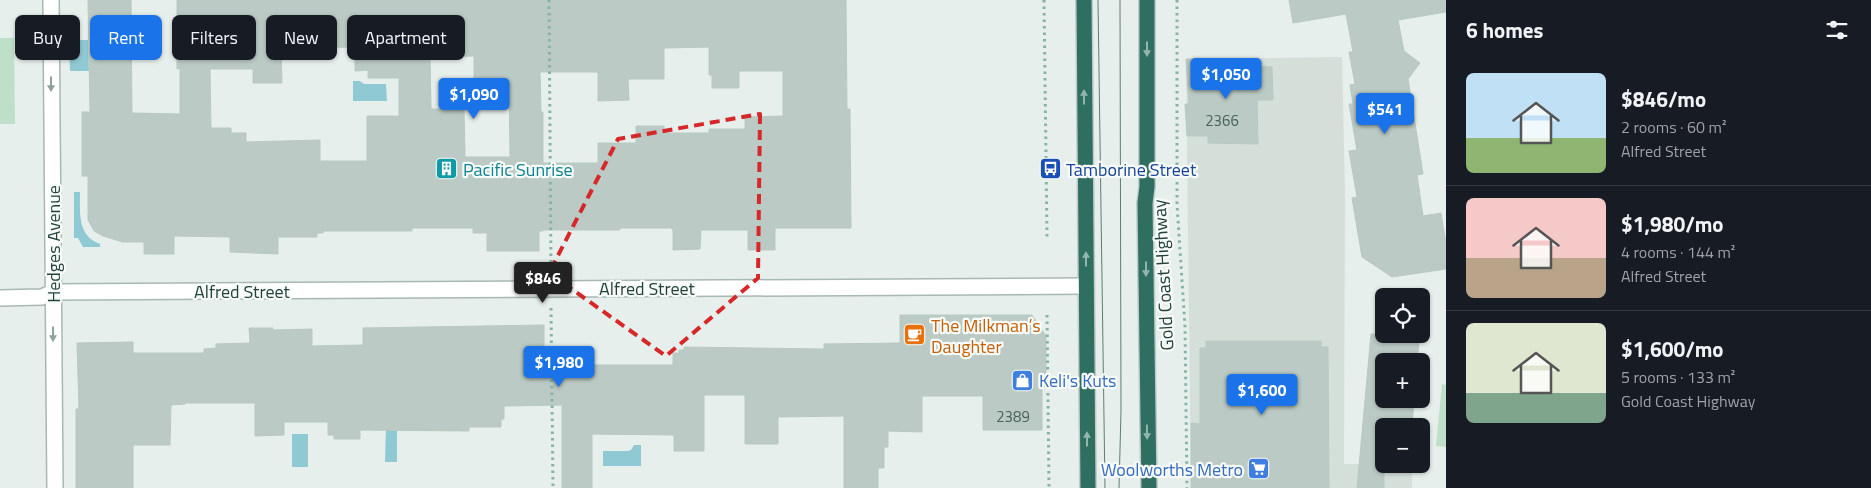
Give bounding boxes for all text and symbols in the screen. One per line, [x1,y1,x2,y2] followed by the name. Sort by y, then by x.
[1466,14,1543,46] text: 6 homes
[15,15,80,60] chip: Buy
[90,15,162,60] chip: Rent
[172,15,256,60] chip: Filters
[266,15,337,60] chip: New
[347,15,465,60] chip: Apartment
[1823,16,1851,44] icon: filters
[1143,41,1151,57] one-way arrow
[1185,58,1267,100] pin: $1,050
[1201,62,1251,86] text: $1,050
[47,76,55,92] one-way arrow
[433,78,515,120] pin: $1,090
[449,82,499,106] text: $1,090
[1621,83,1706,115] text: $846/mo
[1080,89,1088,105] one-way arrow
[1355,92,1415,135] pin: $541
[1506,93,1566,153] icon: home
[1367,97,1403,121] text: $541
[1205,109,1239,132] house number: 2366
[1621,115,1726,139] text: 2 rooms · 60 m²
[1621,139,1706,163] text: Alfred Street
[463,156,573,183] place label: Pacific Sunrise
[1066,156,1197,183] place label: Tamborine Street
[435,157,459,181] building icon: Pacific Sunrise
[1038,157,1062,181] bus stop icon: Tamborine Street
[40,185,67,303] street label: Hedges Avenue
[1146,199,1180,351] street label: Gold Coast Highway
[1621,208,1723,240] text: $1,980/mo
[1506,218,1566,278] icon: home
[1621,240,1735,264] text: 4 rooms · 144 m²
[1082,251,1090,267] one-way arrow
[1142,261,1150,277] one-way arrow
[513,262,573,304] pin: $846
[1621,264,1706,288] text: Alfred Street
[525,266,561,290] text: $846
[599,275,696,302] street label: Alfred Street
[194,278,291,305] street label: Alfred Street
[1375,288,1430,473] map controls
[1375,288,1430,343] button: locate
[931,312,1041,360] place label: The Milkman’s Daughter
[903,323,927,347] cafe icon: The Milkman’s Daughter
[49,326,57,342] one-way arrow
[1621,333,1723,365] text: $1,600/mo
[1506,343,1566,403] icon: home
[518,346,600,388] pin: $1,980
[534,350,584,374] text: $1,980
[1375,353,1430,408] button: +
[1621,365,1735,389] text: 5 rooms · 133 m²
[1039,367,1116,394] place label: Keli's Kuts
[1011,368,1035,392] shop icon: Keli's Kuts
[1221,374,1303,416] pin: $1,600
[1237,378,1287,402] text: $1,600
[1621,389,1755,413] text: Gold Coast Highway
[996,405,1030,428] house number: 2389
[1375,418,1430,473] button: −
[1143,424,1151,440] one-way arrow
[1083,431,1091,447] one-way arrow
[1101,456,1243,483] place label: Woolworths Metro
[1247,457,1271,481] supermarket icon: Woolworths Metro

